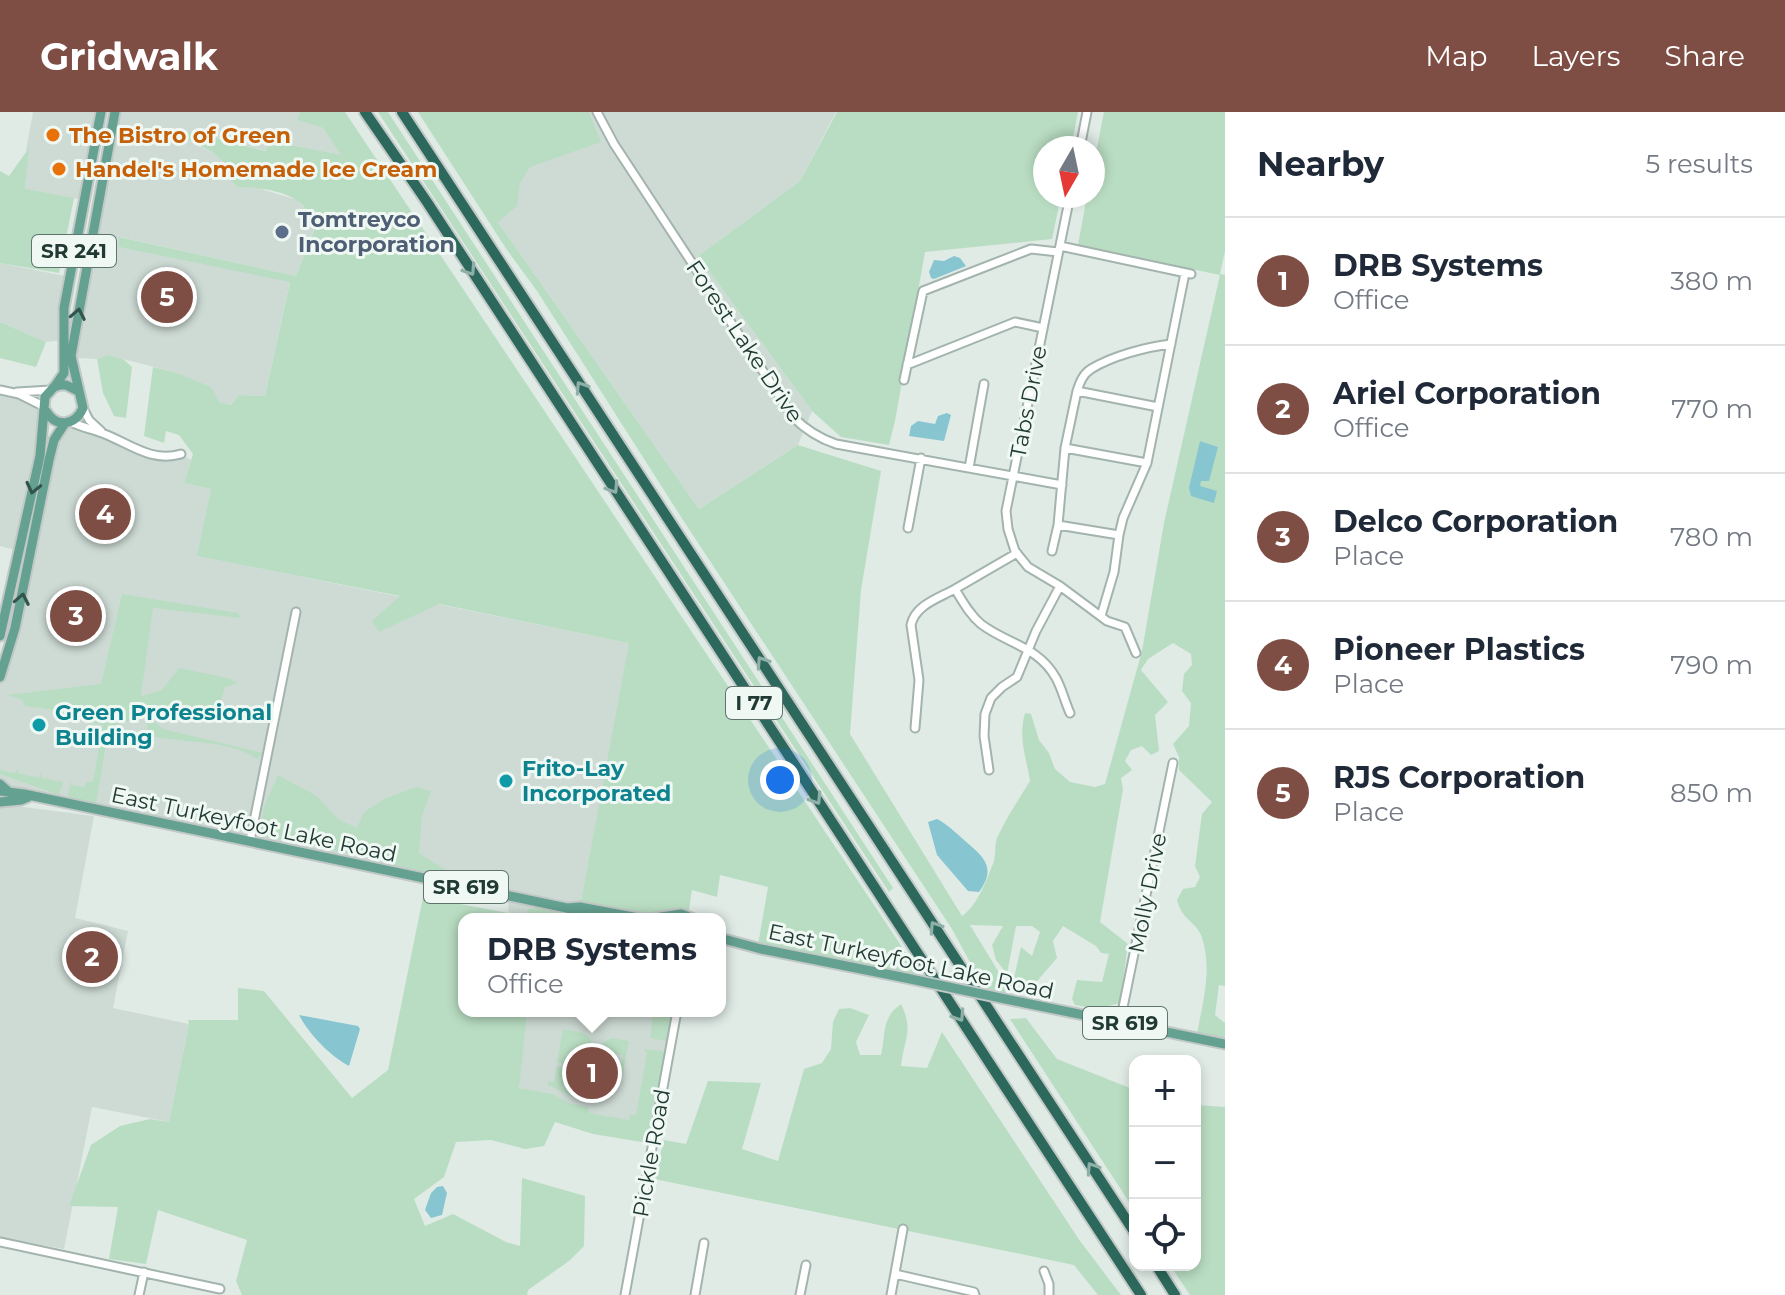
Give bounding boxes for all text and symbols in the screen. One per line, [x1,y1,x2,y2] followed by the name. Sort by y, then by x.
[40,33,218,80] text: Gridwalk
[1425,39,1488,73] text: Map
[1532,39,1621,73] text: Layers
[1665,39,1745,73] text: Share
[69,122,291,149] place label: The Bistro of Green
[44,126,62,144] marker: The Bistro of Green
[1033,136,1105,208] north arrow
[1257,143,1384,185] text: Nearby
[1646,148,1753,180] text: 5 results
[75,156,437,183] place label: Handel's Homemade Ice Cream
[50,160,68,178] marker: Handel's Homemade Ice Cream
[298,206,455,258] place label: Tomtreyco Incorporation
[273,223,291,241] marker: Tomtreyco Incorporation
[32,235,116,267] road number: SR 241
[1333,247,1543,284] text: DRB Systems
[680,255,809,428] street label: Forest Lake Drive
[461,261,476,276] one-way arrow
[1278,265,1288,297] text: 1
[1670,265,1753,297] text: 380 m
[141,267,193,327] pin: 5
[1333,284,1410,316] text: Office
[68,307,85,321] one-way arrow
[1004,344,1053,461] street label: Tabs Drive
[1333,375,1601,412] text: Ariel Corporation
[576,382,591,396] one-way arrow
[1275,393,1291,425] text: 2
[1671,393,1753,425] text: 770 m
[1333,412,1410,444] text: Office
[603,479,618,493] one-way arrow
[25,480,42,494] one-way arrow
[79,484,131,544] pin: 4
[1333,503,1618,540] text: Delco Corporation
[1275,521,1291,553] text: 3
[1670,521,1753,553] text: 780 m
[1333,540,1404,572] text: Place
[50,586,102,646] pin: 3
[12,593,29,606] one-way arrow
[1333,631,1585,668] text: Pioneer Plastics
[1274,649,1292,681] text: 4
[1670,649,1753,681] text: 790 m
[756,657,771,671] one-way arrow
[1333,668,1404,700] text: Place
[726,687,782,719] road number: I 77
[55,699,272,751] place label: Green Professional Building
[30,716,48,734] marker: Green Professional Building
[522,755,671,807] place label: Frito-Lay Incorporated
[1333,759,1585,796] text: RJS Corporation
[760,760,800,800] your location
[497,772,515,790] marker: Frito-Lay Incorporated
[1275,777,1291,809] text: 5
[1670,777,1753,809] text: 850 m
[109,781,399,868] street label: East Turkeyfoot Lake Road
[807,790,822,805] one-way arrow
[1333,796,1404,828] text: Place
[1123,831,1172,955] street label: Molly Drive
[424,871,508,903] road number: SR 619
[458,913,726,1017] popup
[766,918,1056,1005] street label: East Turkeyfoot Lake Road
[930,921,945,935] one-way arrow
[66,927,118,987] pin: 2
[487,931,697,968] text: DRB Systems
[487,968,564,1000] text: Office
[1083,1007,1167,1039] road number: SR 619
[949,1008,964,1022] one-way arrow
[566,1043,618,1103] pin: 1
[1129,1055,1201,1271] map controls
[1129,1055,1201,1127] button: +
[627,1087,676,1219] street label: Pickle Road
[1129,1127,1201,1199] button: −
[1087,1162,1102,1177] one-way arrow
[1129,1199,1201,1271] button: locate

